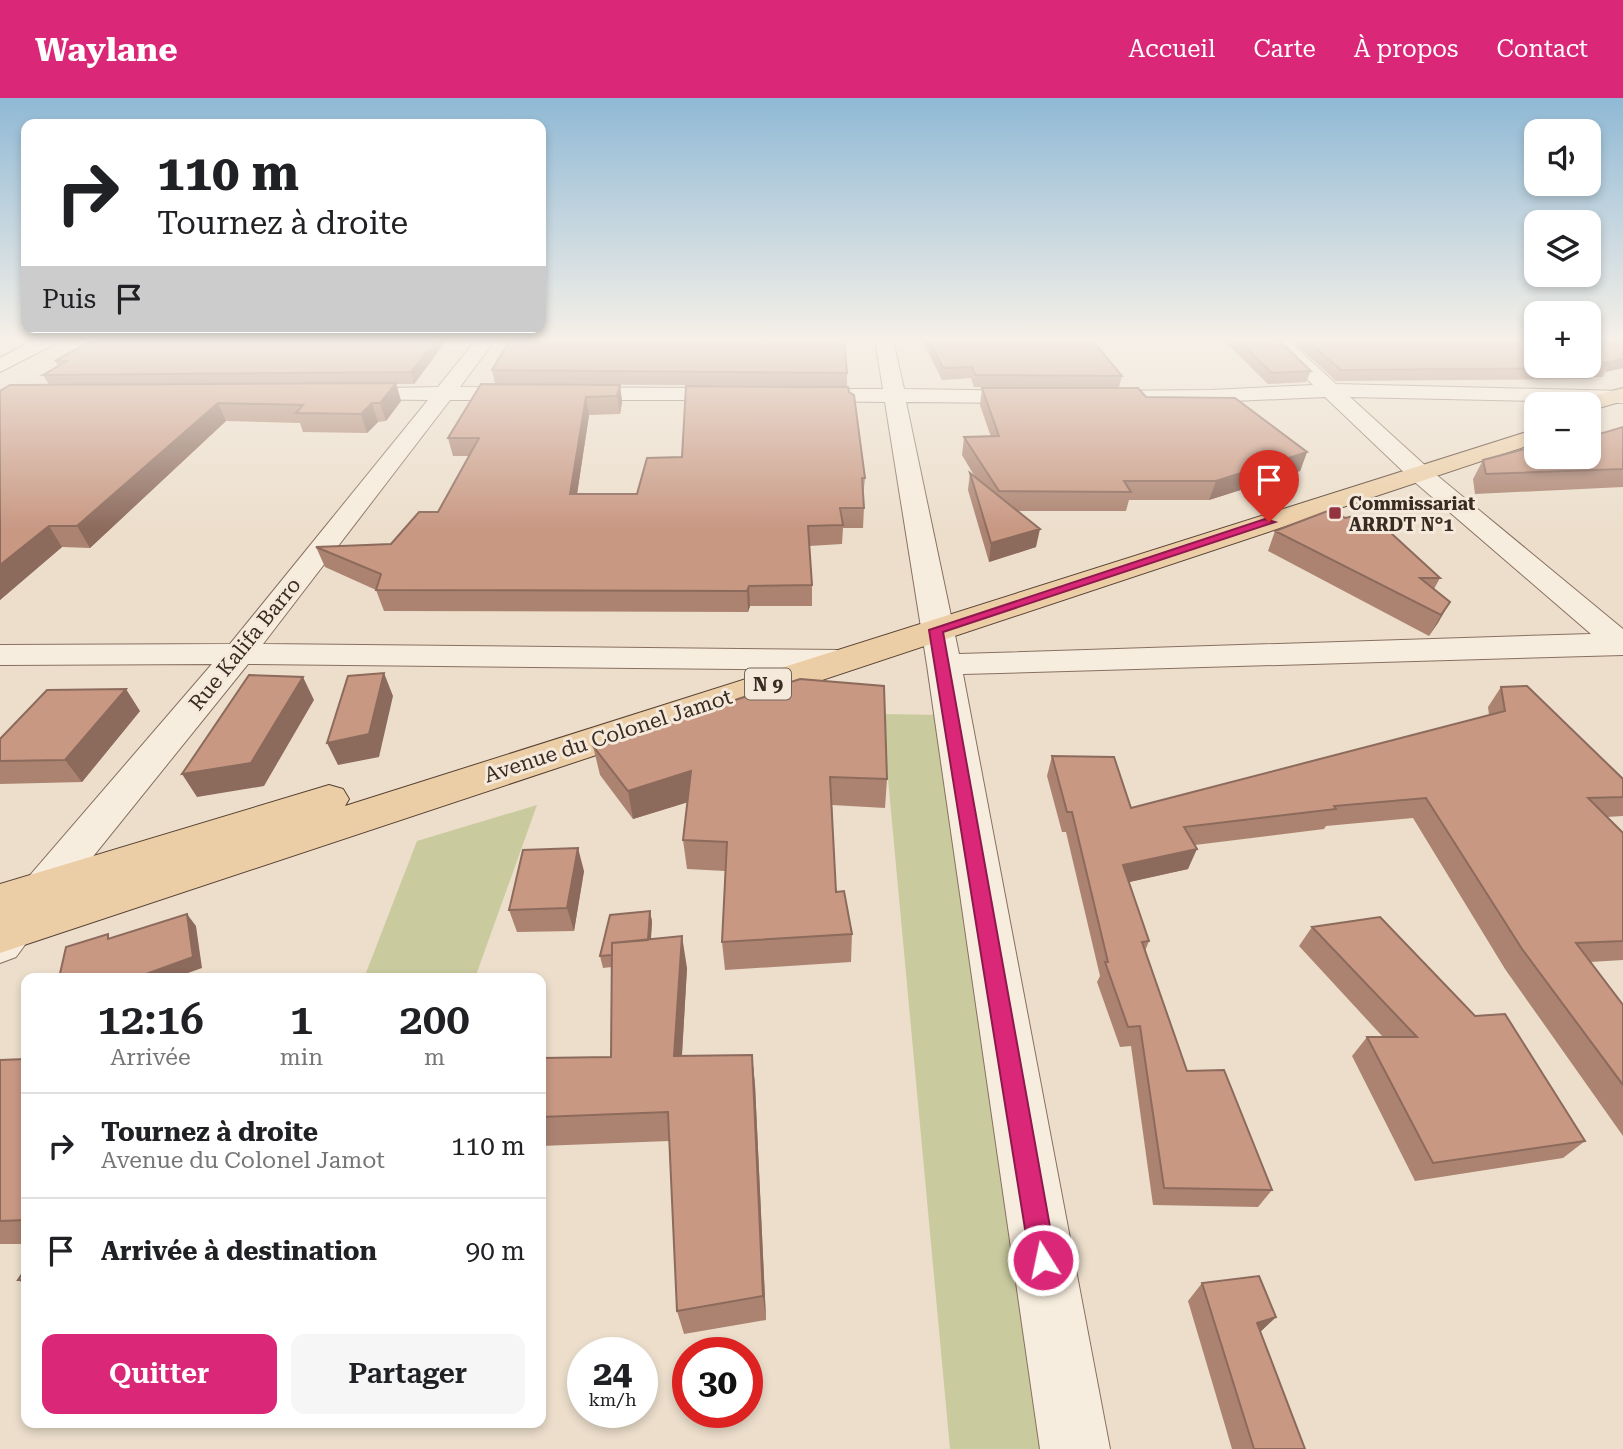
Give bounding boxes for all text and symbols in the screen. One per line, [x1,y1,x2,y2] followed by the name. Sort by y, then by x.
[35,30,178,69] text: Waylane
[1129,35,1215,63] text: Accueil
[1253,35,1316,63] text: Carte
[1354,35,1458,63] text: À propos
[1496,35,1588,63] text: Contact
[1524,119,1601,469] map controls
[1524,119,1601,196] button: sound
[157,145,299,202] text: 110 m
[42,147,133,238] icon: right
[157,204,408,242] text: Tournez à droite
[1524,210,1601,287] button: layers
[110,280,148,318] icon: arrive
[42,284,96,314] text: Puis
[1524,301,1601,378] button: +
[1524,392,1601,469] button: −
[1239,450,1299,522] pin
[1250,461,1288,499] icon: arrive
[1349,493,1475,535] place label: Commissariat ARRDT N°1
[1327,505,1343,521] marker: Commissariat ARRDT N°1
[184,573,306,715] street label: Rue Kalifa Barro
[745,668,791,699] road number: N 9
[481,684,735,787] street label: Avenue du Colonel Jamot
[97,995,204,1044] text: 12:16
[290,995,313,1044] text: 1
[399,995,470,1044] text: 200
[110,1044,191,1071] text: Arrivée
[280,1044,323,1071] text: min
[424,1044,445,1071] text: m
[101,1117,318,1147] text: Tournez à droite
[42,1127,80,1165] icon: right
[451,1131,525,1161] text: 110 m
[101,1147,385,1174] text: Avenue du Colonel Jamot
[1006,1223,1080,1297] position arrow
[42,1232,80,1270] icon: arrive
[101,1236,377,1266] text: Arrivée à destination
[466,1236,525,1266] text: 90 m
[42,1334,277,1414] button: Quitter
[291,1334,525,1414] button: Partager
[672,1337,763,1428] speed limit sign: 30
[593,1353,632,1394] text: 24
[588,1389,637,1410] text: km/h

